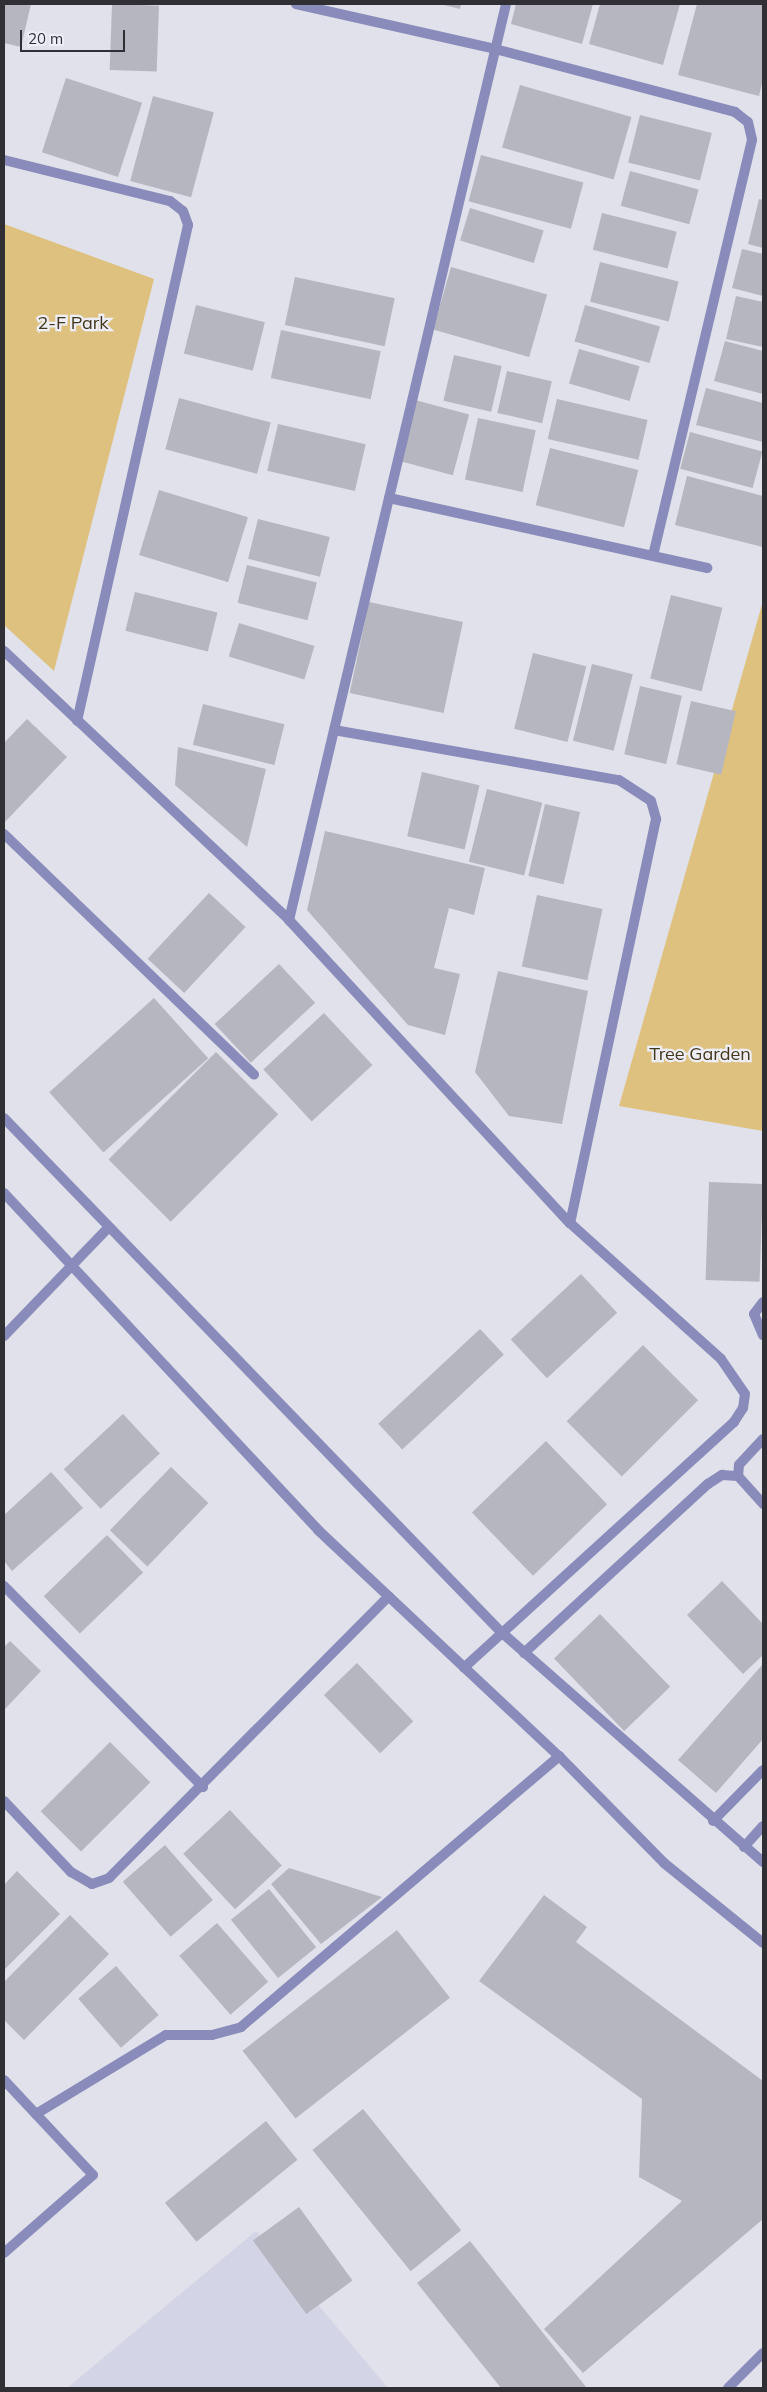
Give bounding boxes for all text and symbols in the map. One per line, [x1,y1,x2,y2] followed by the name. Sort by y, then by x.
[22,20,128,52] scale bar
[28,29,63,48] text: 20 m
[37,312,109,334] park label: 2-F Park
[649,1043,751,1065] park label: Tree Garden

